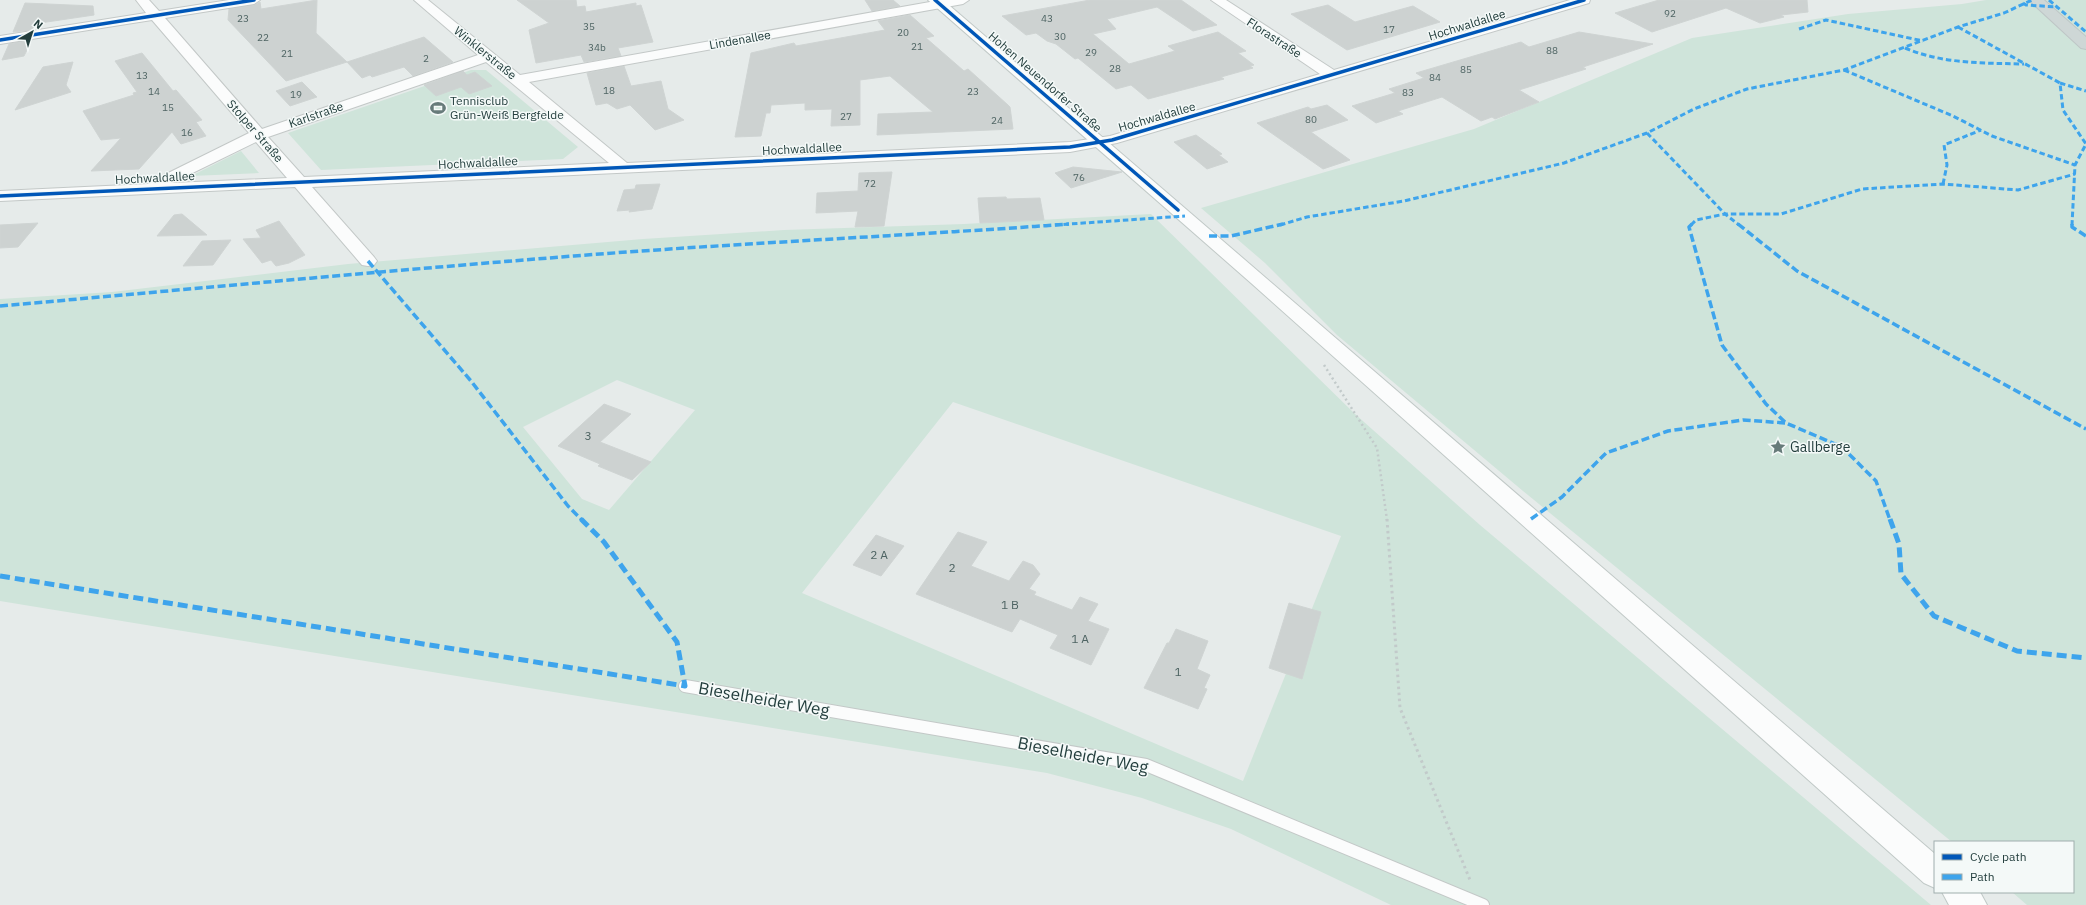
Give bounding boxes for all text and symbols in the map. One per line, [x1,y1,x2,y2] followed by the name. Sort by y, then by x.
[1427,6,1508,43] street label: Hochwaldallee
[1664,7,1676,20] house number: 92
[12,12,52,52] north arrow
[237,12,249,25] house number: 23
[1041,12,1053,25] house number: 43
[1244,14,1305,61] street label: Florastraße
[31,16,46,32] text: N
[583,20,595,33] house number: 35
[451,23,520,83] street label: Winklerstraße
[1383,23,1395,36] house number: 17
[897,26,909,39] house number: 20
[708,27,772,52] street label: Lindenallee
[985,28,1105,135] street label: Hohen Neuendorfer Straße
[1054,30,1066,43] house number: 30
[257,31,269,44] house number: 22
[911,40,923,53] house number: 21
[588,41,606,54] house number: 34b
[1546,44,1558,57] house number: 88
[1085,46,1097,59] house number: 29
[281,47,293,60] house number: 21
[423,52,429,65] house number: 2
[1109,62,1121,75] house number: 28
[1460,63,1472,76] house number: 85
[136,69,148,82] house number: 13
[1429,71,1441,84] house number: 84
[603,84,615,97] house number: 18
[148,85,160,98] house number: 14
[967,85,979,98] house number: 23
[1402,86,1414,99] house number: 83
[290,88,302,101] house number: 19
[450,93,564,122] place label: Tennisclub Grün-Weiß Bergfelde
[224,96,287,165] street label: Stolper Straße
[287,98,345,131] street label: Karlstraße
[1116,98,1198,135] street label: Hochwaldallee
[429,99,447,117] sports icon: Tennisclub Grün-Weiß Bergfelde
[162,101,174,114] house number: 15
[840,110,852,123] house number: 27
[1305,113,1317,126] house number: 80
[991,114,1003,127] house number: 24
[181,126,193,139] house number: 16
[762,139,843,158] street label: Hochwaldallee
[438,153,519,172] street label: Hochwaldallee
[115,168,196,187] street label: Hochwaldallee
[1073,171,1085,184] house number: 76
[864,177,876,190] house number: 72
[584,428,592,443] house number: 3
[1769,438,1787,456] place icon: Gallberge
[1790,438,1851,456] place label: Gallberge
[870,547,888,562] house number: 2 A
[948,560,956,575] house number: 2
[1001,597,1019,612] house number: 1 B
[1071,631,1089,646] house number: 1 A
[1174,664,1182,679] house number: 1
[697,677,831,721] street label: Bieselheider Weg
[1016,732,1150,778] street label: Bieselheider Weg
[1934,841,2074,893] legend
[1970,849,2027,864] text: Cycle path
[1970,869,1995,884] text: Path

